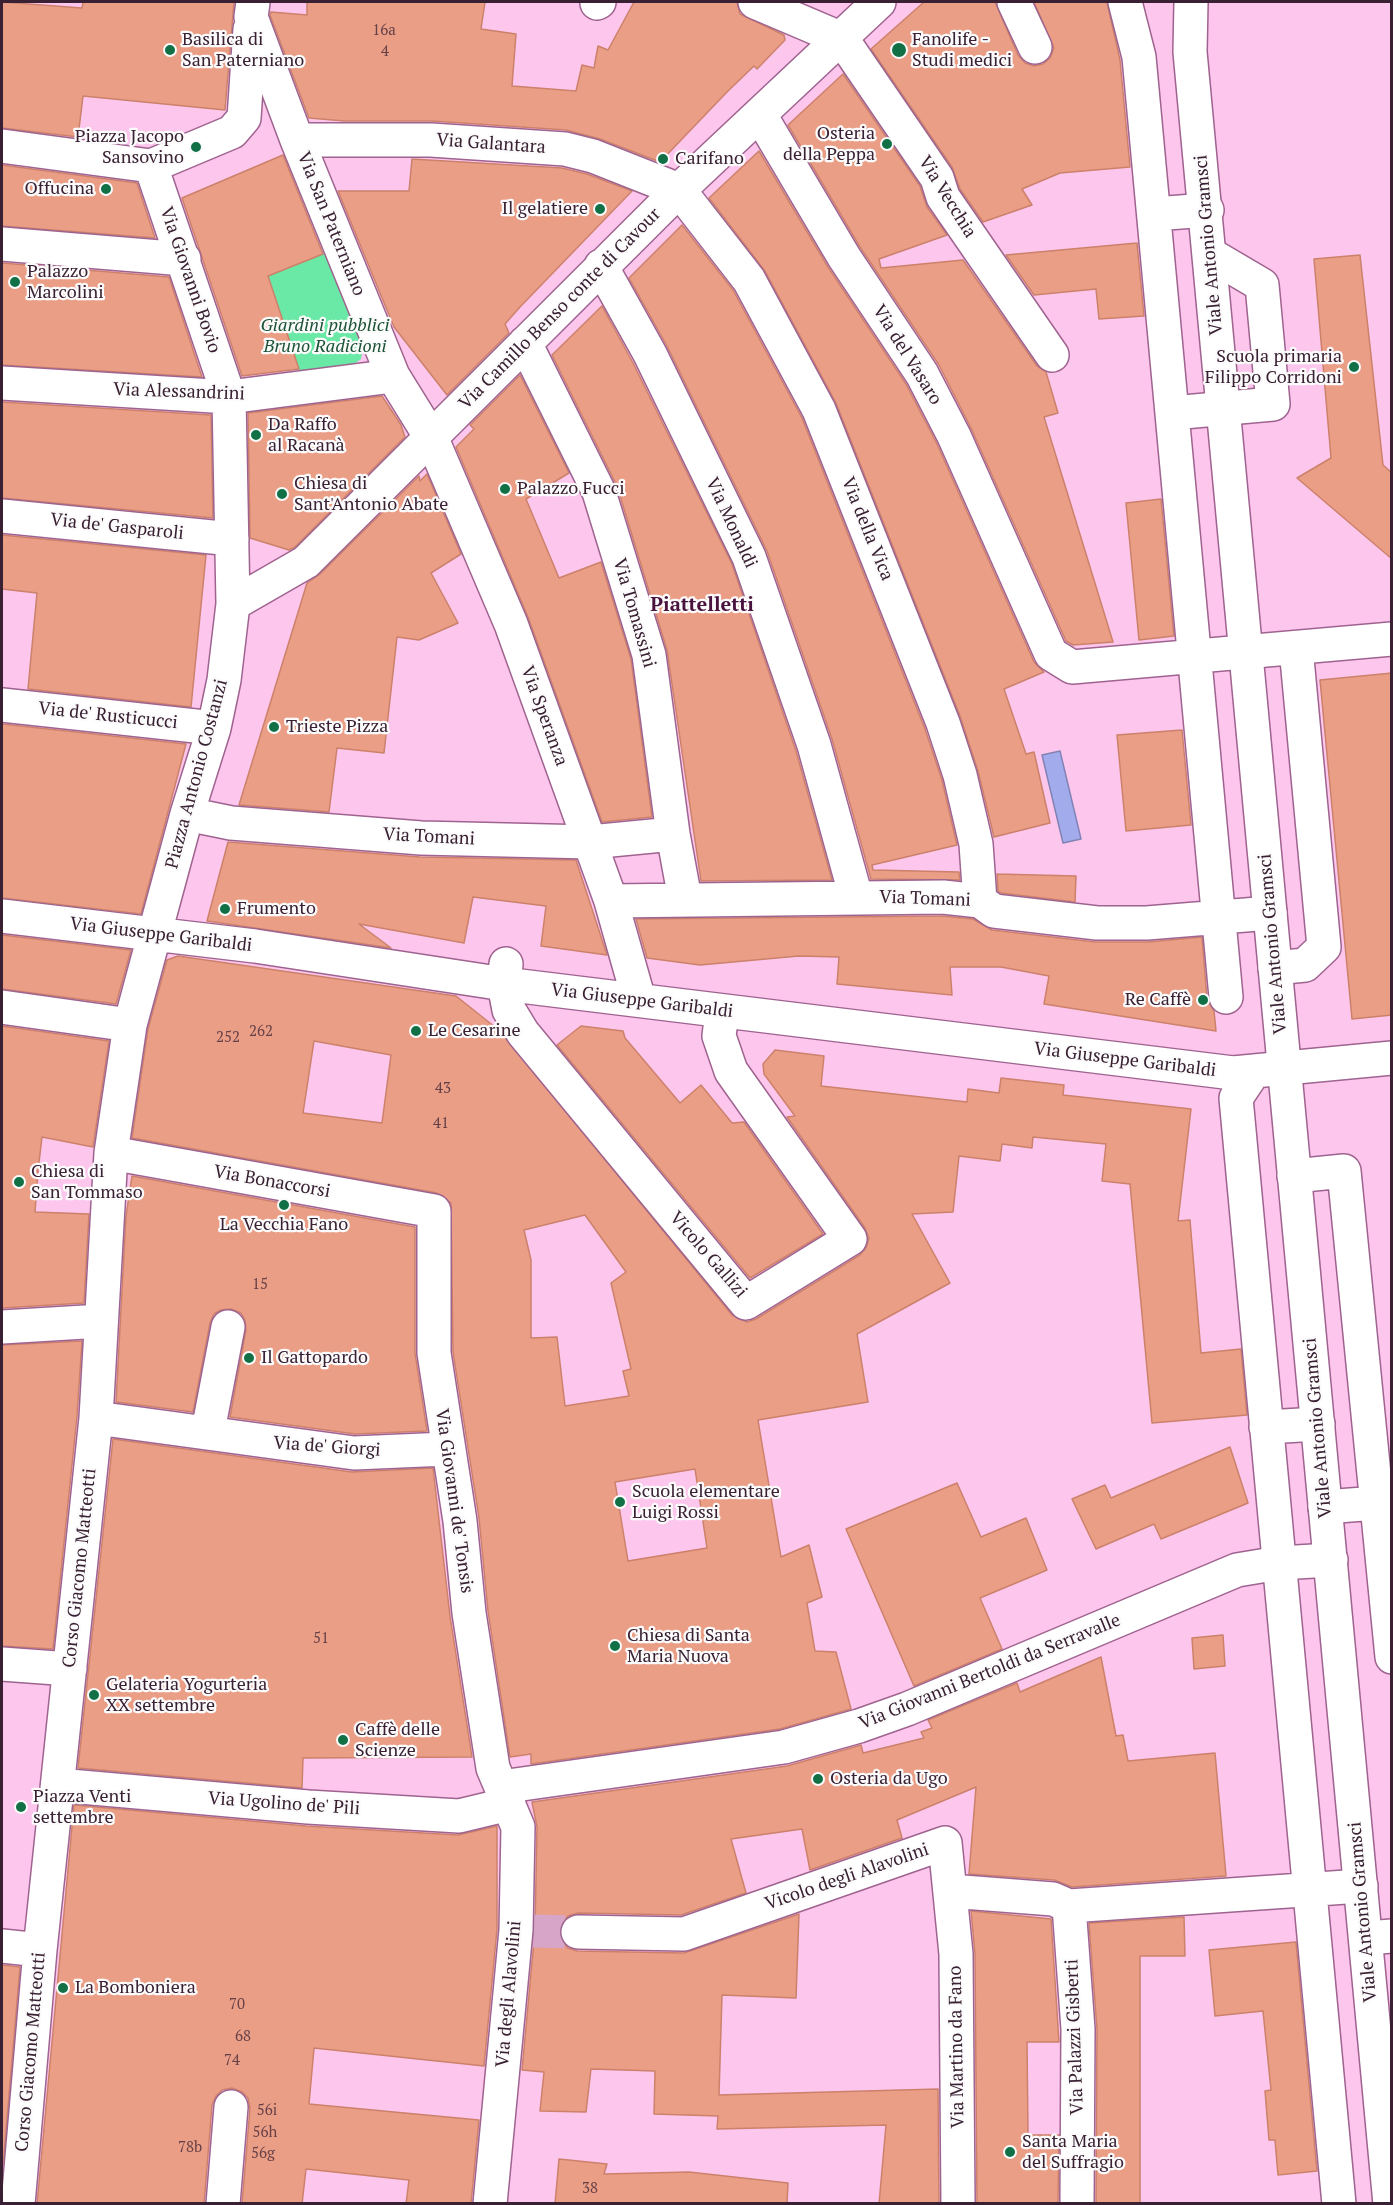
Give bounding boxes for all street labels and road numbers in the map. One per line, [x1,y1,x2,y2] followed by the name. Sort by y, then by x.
[436,129,546,159] street label: Via Galantara
[292,149,370,299] street label: Via San Paterniano
[913,152,981,242] street label: Via Vecchia
[1190,154,1228,336] street label: Viale Antonio Gramsci
[155,204,225,356] street label: Via Giovanni Bovio
[455,204,665,414] street label: Via Camillo Benso conte di Cavour
[868,301,946,409] street label: Via del Vasaro
[113,379,245,405] street label: Via Alessandrini
[701,474,761,572] street label: Via Monaldi
[836,474,898,584] street label: Via della Vica
[49,509,185,545] street label: Via de' Gasparoli
[608,556,660,670] street label: Via Tomassini
[516,663,572,769] street label: Via Speranza
[161,677,233,871] street label: Piazza Antonio Costanzi
[37,698,179,734] street label: Via de' Rusticucci
[383,824,475,850] street label: Via Tomani
[1254,853,1292,1035] street label: Viale Antonio Gramsci
[879,887,971,911] street label: Via Tomani
[69,913,253,957] street label: Via Giuseppe Garibaldi
[550,979,734,1023] street label: Via Giuseppe Garibaldi
[1033,1038,1217,1082] street label: Via Giuseppe Garibaldi
[212,1161,332,1203] street label: Via Bonaccorsi
[665,1207,751,1303] street label: Vicolo Gallizi
[1299,1337,1337,1519] street label: Viale Antonio Gramsci
[430,1407,478,1595] street label: Via Giovanni de' Tonsis
[273,1432,381,1462] street label: Via de' Giorgi
[59,1467,101,1669] street label: Corso Giacomo Matteotti
[856,1610,1124,1734] street label: Via Giovanni Bertoldi da Serravalle
[207,1788,361,1820] street label: Via Ugolino de' Pili
[1344,1821,1382,2003] street label: Viale Antonio Gramsci
[762,1839,932,1915] street label: Vicolo degli Alavolini
[492,1920,526,2068] street label: Via degli Alavolini
[12,1951,50,2153] street label: Corso Giacomo Matteotti
[1061,1959,1089,2115] street label: Via Palazzi Gisberti
[945,1965,969,2129] street label: Via Martino da Fano

